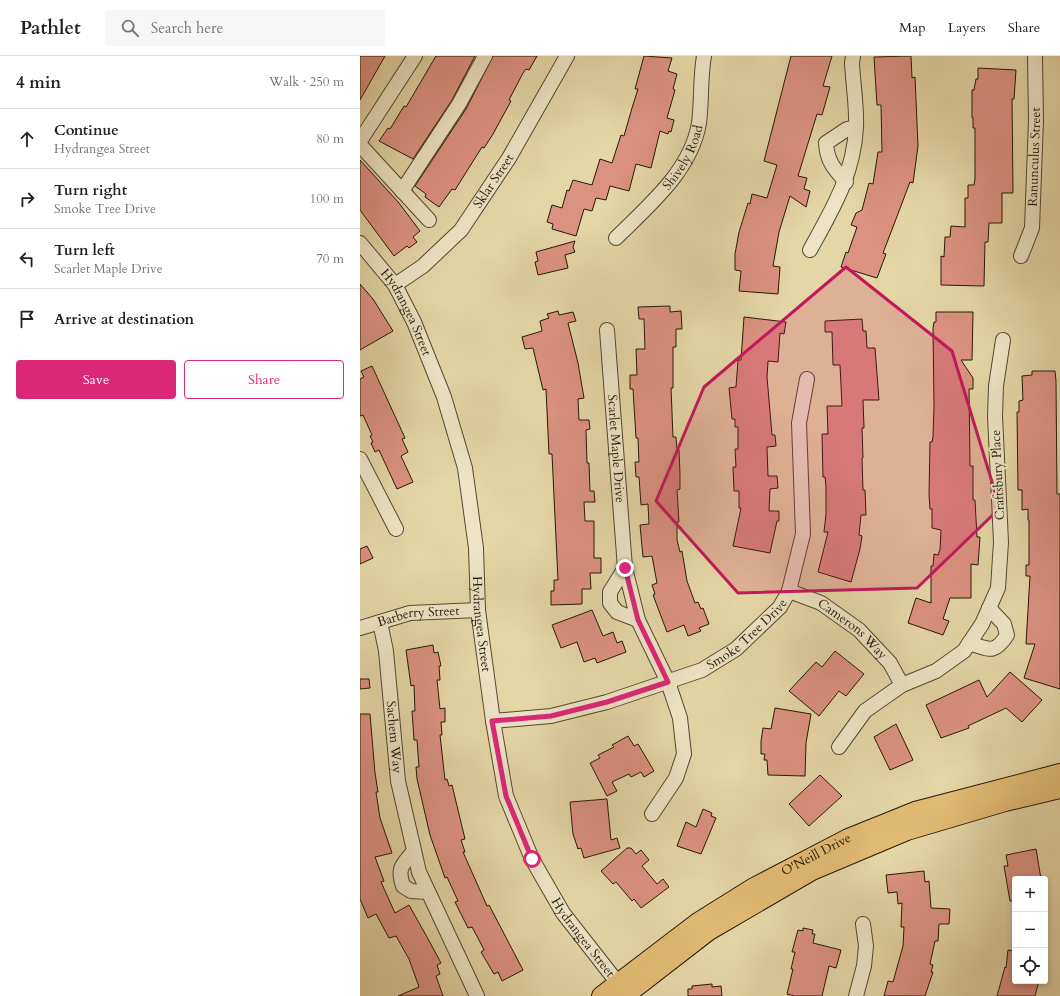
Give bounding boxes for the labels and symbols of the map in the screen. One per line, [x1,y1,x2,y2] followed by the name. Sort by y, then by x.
[1024,107,1045,207] street label: Ranunculus Street
[658,123,707,194] street label: Shively Road
[469,151,518,212] street label: Sklar Street
[376,265,436,359] street label: Hydrangea Street
[603,394,629,504] street label: Scarlet Maple Drive
[987,429,1009,521] street label: Craftsbury Place
[616,559,634,577] route end
[468,576,495,673] street label: Hydrangea Street
[814,594,891,664] street label: Camerons Way
[703,596,792,674] street label: Smoke Tree Drive
[375,602,460,631] street label: Barberry Street
[382,700,406,774] street label: Sachem Way
[778,829,854,880] street label: O'Neill Drive
[523,850,541,868] route start
[547,894,619,981] street label: Hydrangea Street

